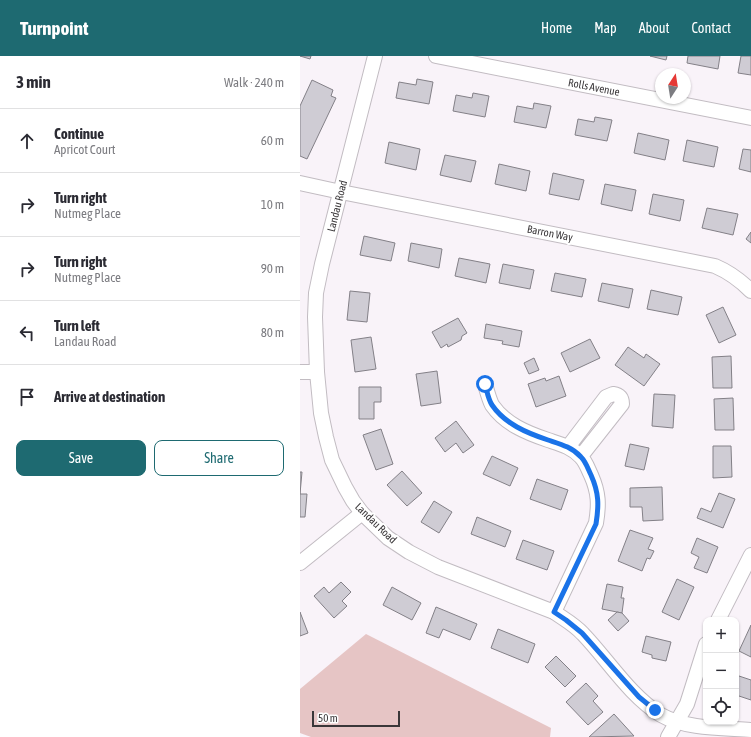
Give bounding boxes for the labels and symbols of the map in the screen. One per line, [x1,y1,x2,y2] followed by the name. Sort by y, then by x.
[655,68,691,104] north arrow
[567,76,621,98] street label: Rolls Avenue
[325,179,349,233] street label: Landau Road
[526,223,574,243] street label: Barron Way
[476,375,494,393] route start
[353,500,399,546] street label: Landau Road
[646,701,664,719] route end
[312,709,400,728] scale bar

